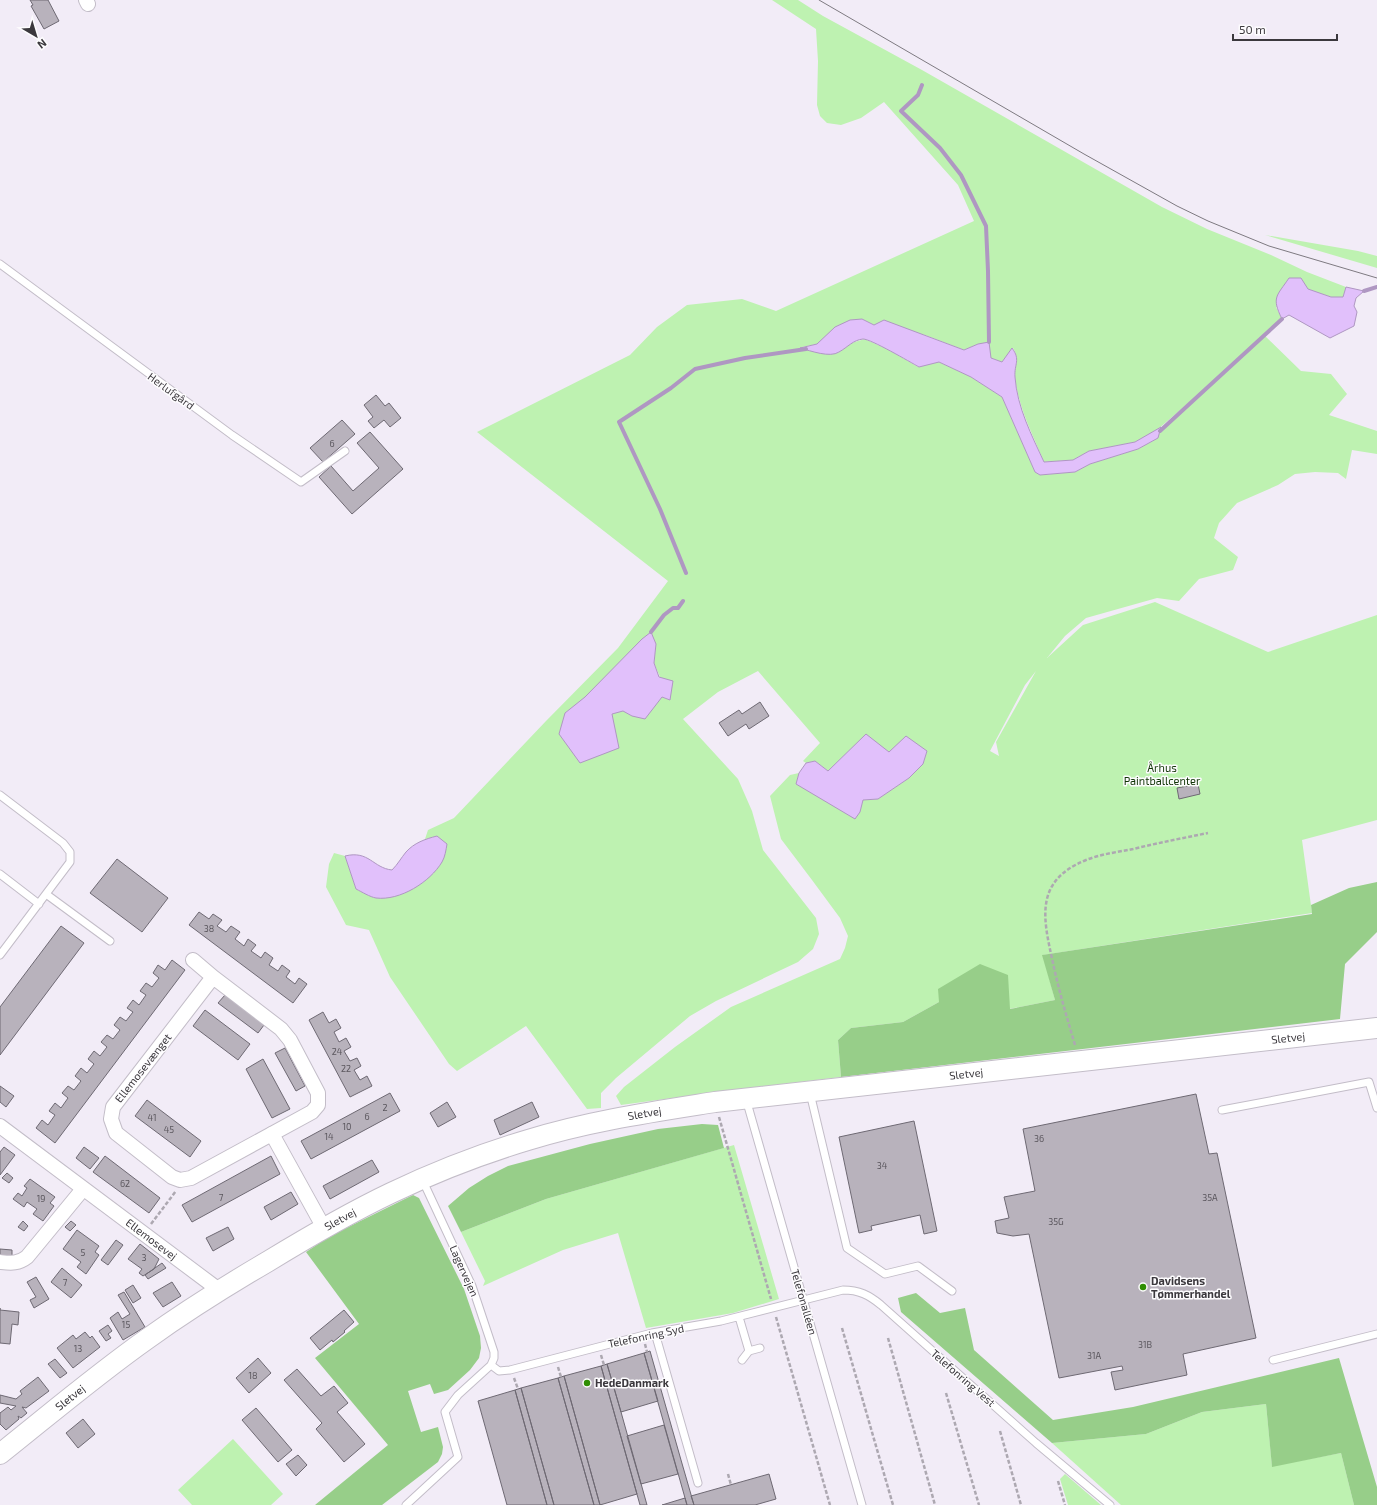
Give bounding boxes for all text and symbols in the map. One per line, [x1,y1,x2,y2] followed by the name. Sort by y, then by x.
[16,16,56,56] north arrow
[1233,16,1337,42] scale bar
[1239,22,1266,36] text: 50 m
[35,37,50,52] text: N
[146,369,197,412] street label: Herlufgård
[329,438,335,449] house number: 6
[1124,761,1201,787] park label: Århus Paintballcenter
[204,923,214,934] house number: 38
[1270,1029,1306,1046] street label: Sletvej
[112,1031,174,1105] street label: Ellemosevænget
[332,1046,343,1057] house number: 24
[341,1063,351,1074] house number: 22
[948,1065,984,1082] street label: Sletvej
[382,1102,388,1113] house number: 2
[627,1104,663,1122] street label: Sletvej
[364,1111,370,1122] house number: 6
[147,1112,157,1123] house number: 41
[342,1121,352,1132] house number: 10
[164,1124,174,1135] house number: 45
[324,1131,334,1142] house number: 14
[1034,1133,1044,1144] house number: 36
[877,1160,888,1171] house number: 34
[120,1178,130,1189] house number: 62
[219,1192,224,1203] house number: 7
[1202,1192,1218,1203] house number: 35A
[37,1193,45,1204] house number: 19
[322,1205,358,1233] street label: Sletvej
[123,1216,180,1263] street label: Ellemosevej
[1048,1216,1064,1227] house number: 35G
[446,1243,482,1299] street label: Lagervejen
[81,1247,86,1258] house number: 5
[141,1252,147,1263] house number: 3
[789,1268,820,1336] street label: Telefonalléen
[1151,1274,1231,1300] place label: Davidsens Tømmerhandel
[63,1277,68,1288] house number: 7
[1138,1282,1148,1292] marker: Davidsens Tømmerhandel
[122,1319,130,1330] house number: 15
[607,1321,685,1350] street label: Telefonring Syd
[1138,1339,1153,1350] house number: 31B
[74,1343,82,1354] house number: 13
[929,1346,998,1409] street label: Telefonring Vest
[1087,1350,1101,1361] house number: 31A
[248,1370,258,1381] house number: 18
[595,1376,670,1389] place label: HedeDanmark
[582,1378,592,1388] marker: HedeDanmark
[52,1381,88,1413] street label: Sletvej

